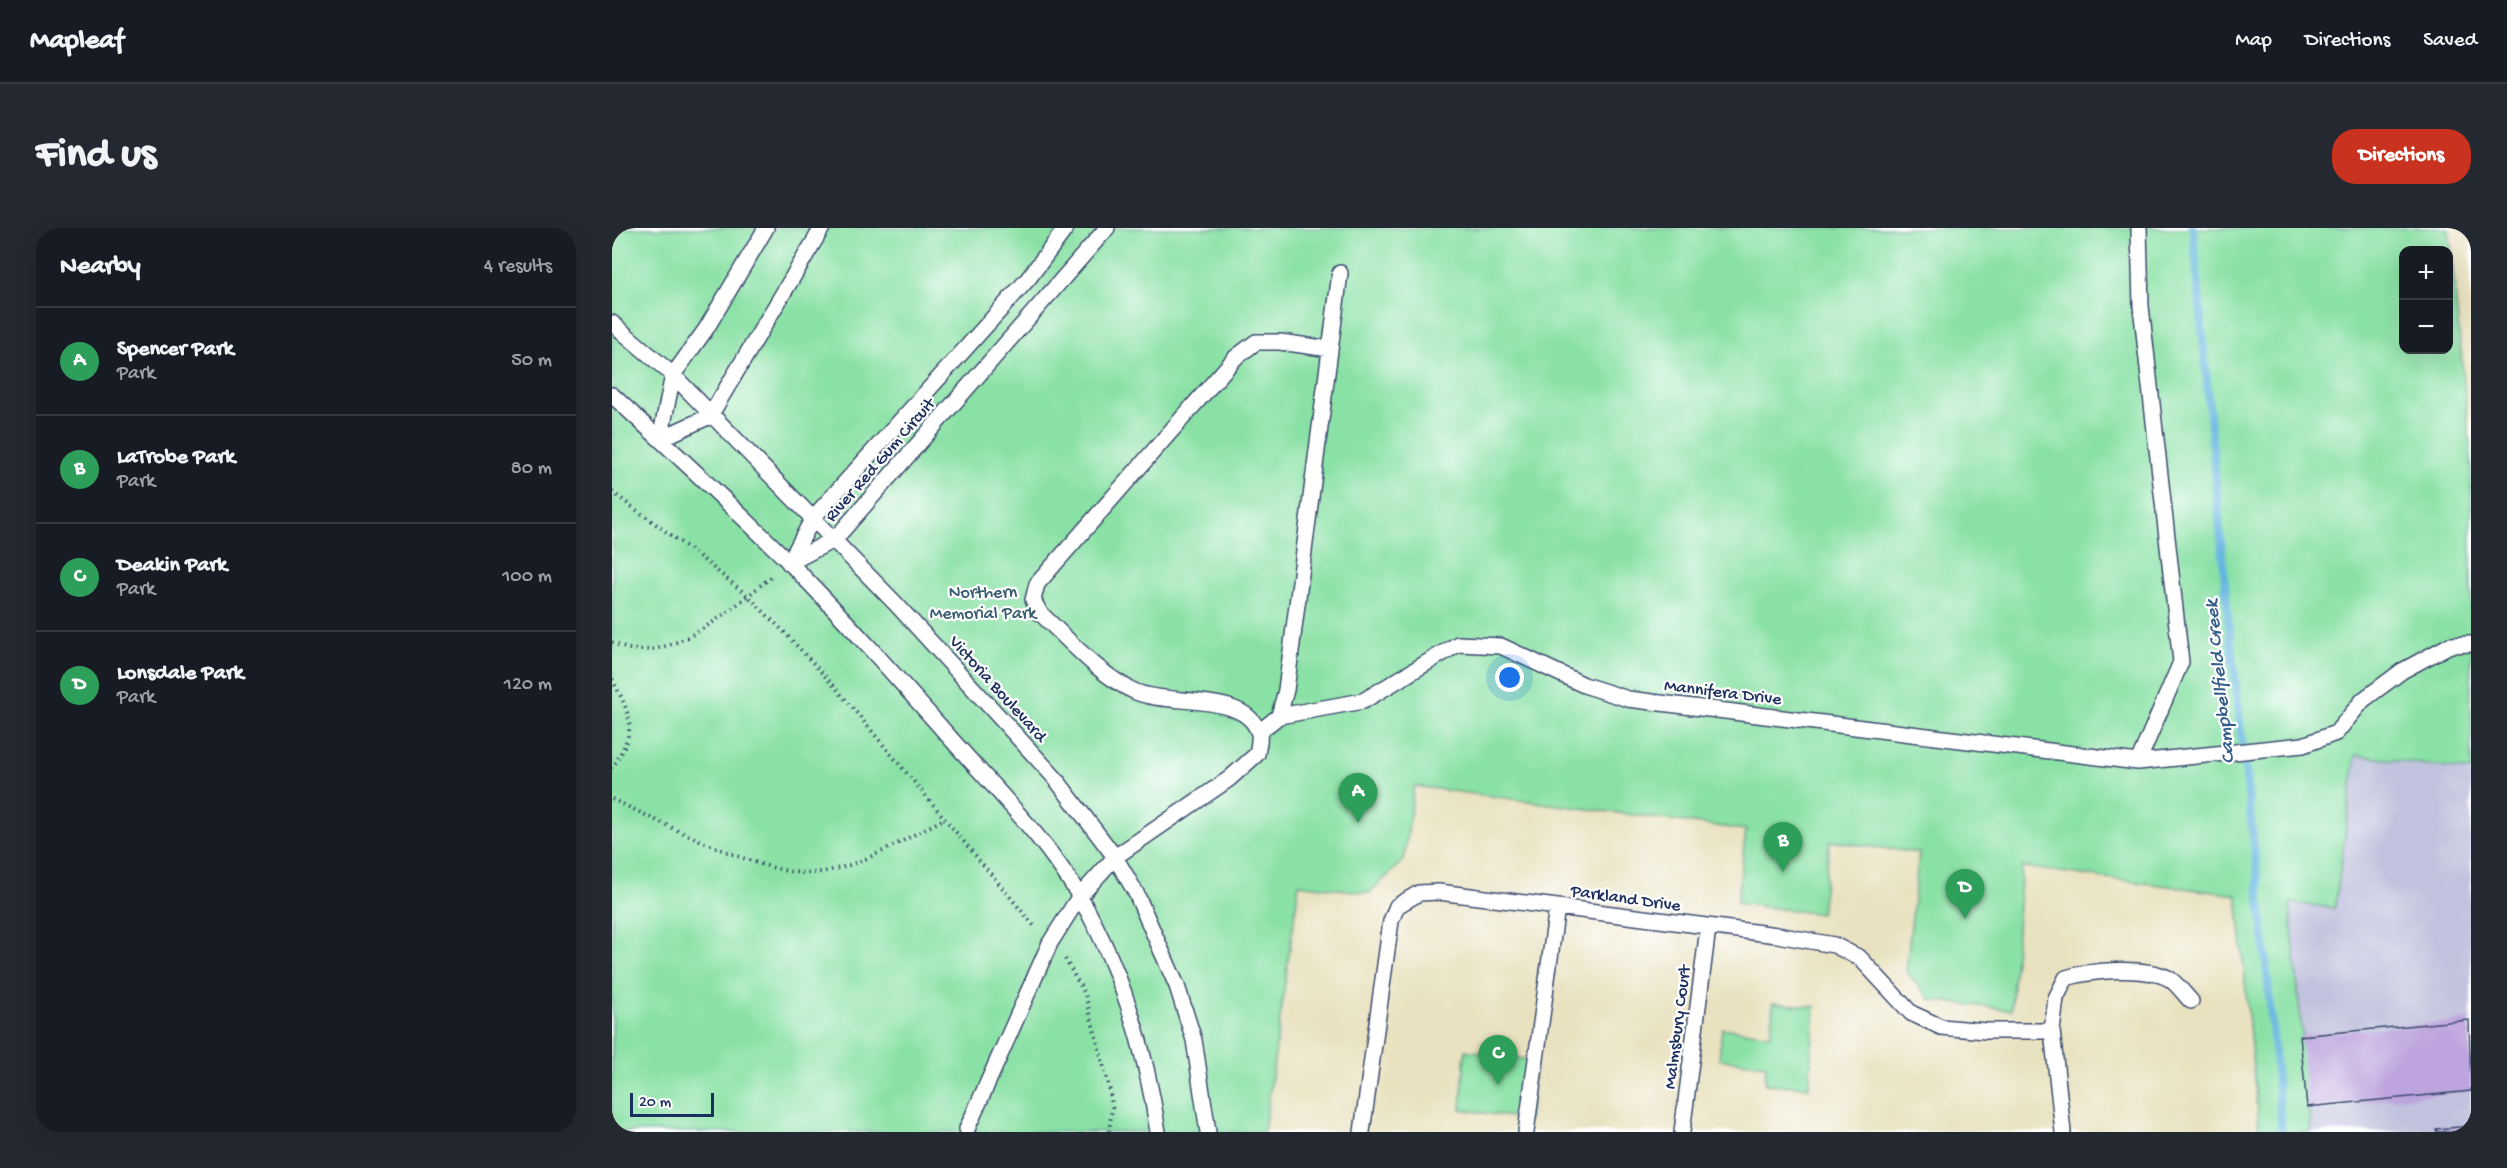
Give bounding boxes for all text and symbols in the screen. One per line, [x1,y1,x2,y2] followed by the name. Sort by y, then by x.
[30,25,124,58] text: Mapleaf
[2235,29,2272,54] text: Map
[2305,29,2390,54] text: Directions
[2423,29,2477,54] text: Saved
[2332,129,2471,184] button: Directions
[36,132,156,181] text: Find us
[2399,246,2453,354] map controls
[2399,246,2453,300] button: +
[60,252,141,283] text: Nearby
[484,256,552,279] text: 4 results
[2399,300,2453,354] button: −
[117,337,234,363] text: Spencer Park
[74,350,85,373] text: A
[511,350,552,373] text: 50 m
[117,363,155,386] text: Park
[821,393,942,527] street label: River Red Gum Circuit
[117,445,235,471] text: LaTrobe Park
[74,458,85,481] text: B
[511,458,552,481] text: 80 m
[117,471,155,494] text: Park
[117,553,227,579] text: Deakin Park
[74,566,85,589] text: C
[502,566,552,589] text: 100 m
[117,579,155,602] text: Park
[930,583,1038,625] park label: Northern Memorial Park
[2201,596,2242,765] water label: Campbellfield Creek
[943,631,1052,748] street label: Victoria Boulevard
[117,661,244,687] text: Lonsdale Park
[1495,663,1524,692] your location
[73,674,86,697] text: D
[504,674,552,697] text: 120 m
[1663,676,1783,711] street label: Mannifera Drive
[117,687,155,710] text: Park
[1338,774,1378,823] pin: A
[1764,822,1802,872] pin: B
[1946,870,1984,919] pin: D
[1568,881,1683,918] street label: Parkland Drive
[1660,963,1697,1090] street label: Malmsbury Court
[1478,1036,1518,1085] pin: C
[630,1090,714,1118] scale bar
[639,1094,671,1113] text: 20 m

